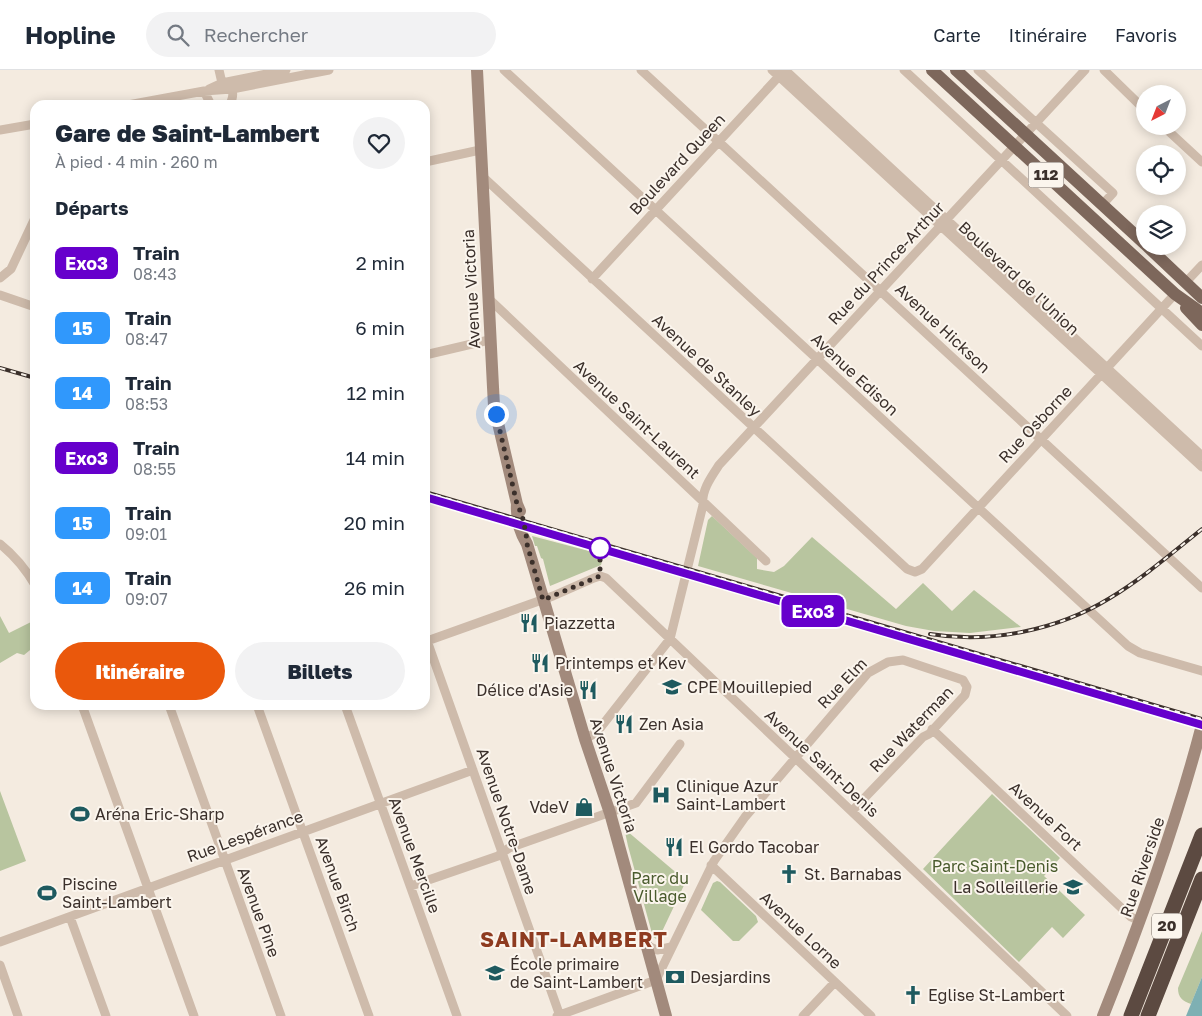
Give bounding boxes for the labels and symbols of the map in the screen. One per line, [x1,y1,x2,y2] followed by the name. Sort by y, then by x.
[1136,85,1186,135] north arrow
[625,109,729,219] street label: Boulevard Queen
[1028,162,1064,188] road number: 112
[824,197,948,329] street label: Rue du Prince-Arthur
[955,217,1083,339] street label: Boulevard de l'Union
[458,229,484,349] street label: Avenue Victoria
[891,279,995,377] street label: Avenue Hickson
[648,309,766,421] street label: Avenue de Stanley
[807,328,903,420] street label: Avenue Edison
[570,355,704,483] street label: Avenue Saint-Laurent
[994,381,1076,467] street label: Rue Osborne
[484,402,509,427] your location
[589,537,611,559] unlabelled marker
[778,595,848,627] line badge: Exo3
[518,612,540,634] restaurant icon: Piazzetta
[544,613,615,633] place label: Piazzetta
[529,652,551,674] restaurant icon: Printemps et Kev
[555,653,686,673] place label: Printemps et Kev
[813,654,871,712] street label: Rue Elm
[661,676,683,698] school or university icon: CPE Mouillepied
[687,677,812,697] place label: CPE Mouillepied
[577,679,599,701] restaurant icon: Délice d'Asie
[476,680,573,700] place label: Délice d'Asie
[865,682,957,776] street label: Rue Waterman
[761,705,883,821] street label: Avenue Saint-Denis
[613,713,635,735] restaurant icon: Zen Asia
[639,714,704,734] place label: Zen Asia
[586,715,642,835] street label: Avenue Victoria
[473,745,541,897] street label: Avenue Notre-Dame
[676,776,786,814] place label: Clinique Azur Saint-Lambert
[1005,777,1087,855] street label: Avenue Fort
[650,784,672,806] hospital icon: Clinique Azur Saint-Lambert
[385,794,445,916] street label: Avenue Mercille
[573,796,595,818] shop icon: VdeV
[529,797,569,817] place label: VdeV
[69,803,91,825] sports icon: Aréna Eric-Sharp
[95,804,224,824] place label: Aréna Eric-Sharp
[184,806,306,866] street label: Rue Lespérance
[1115,814,1169,920] street label: Rue Riverside
[311,834,365,934] street label: Avenue Birch
[663,836,685,858] restaurant icon: El Gordo Tacobar
[689,837,819,857] place label: El Gordo Tacobar
[932,856,1058,876] park label: Parc Saint-Denis
[778,863,800,885] church icon: St. Barnabas
[233,864,285,960] street label: Avenue Pine
[804,864,902,884] place label: St. Barnabas
[631,868,689,906] park label: Parc du Village
[62,874,172,912] place label: Piscine Saint-Lambert
[1062,876,1084,898] school or university icon: La Solleillerie
[953,877,1058,897] place label: La Solleillerie
[36,882,58,904] sports icon: Piscine Saint-Lambert
[756,887,846,973] street label: Avenue Lorne
[1152,914,1182,938] road number: 20
[480,926,668,952] district label: SAINT-LAMBERT
[510,954,643,992] place label: École primaire de Saint-Lambert
[484,962,506,984] school or university icon: École primaire de Saint-Lambert
[664,966,686,988] bank icon: Desjardins
[690,967,771,987] place label: Desjardins
[902,984,924,1006] church icon: Eglise St-Lambert
[928,985,1065,1005] place label: Eglise St-Lambert

